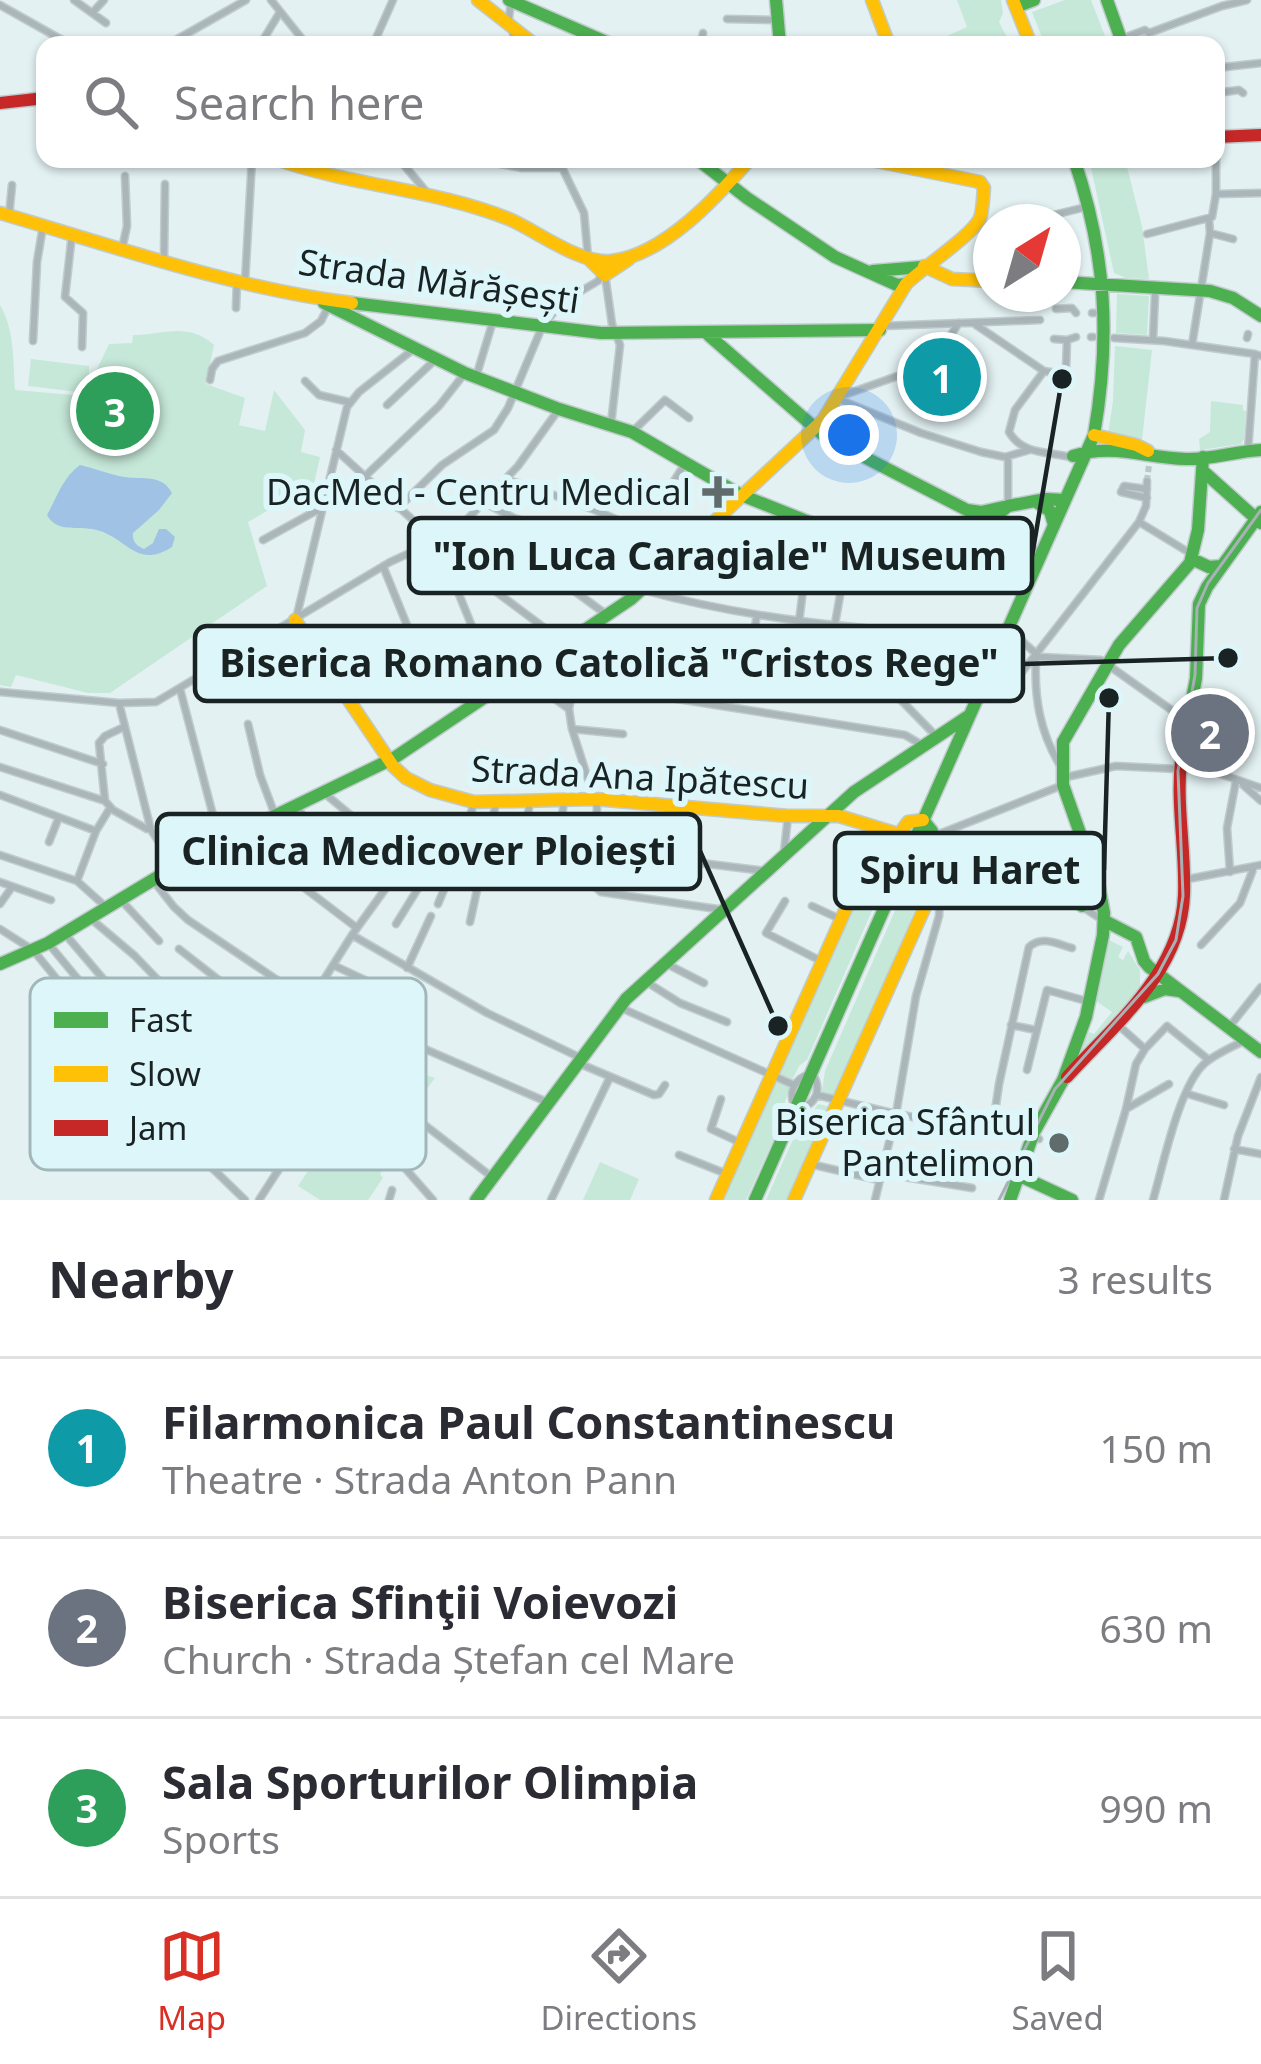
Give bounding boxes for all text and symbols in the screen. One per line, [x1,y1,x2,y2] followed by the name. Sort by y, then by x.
[36,36,1225,168] search box
[78,69,144,135] icon: search
[174,72,424,133] text: Search here
[973,204,1081,312] north arrow
[295,237,583,324] street label: Strada Mărășești
[903,332,981,422] pin: 1
[76,366,154,456] pin: 3
[819,405,879,465] your location
[266,467,691,516] place label: DacMed - Centru Medical
[702,476,734,508] marker: DacMed - Centru Medical
[409,518,1032,593] callout: "Ion Luca Caragiale" Museum
[433,528,1007,581] text: "Ion Luca Caragiale" Museum
[195,626,1023,701] callout: Biserica Romano Catolică "Cristos Rege"
[219,635,999,688] text: Biserica Romano Catolică "Cristos Rege"
[1171,688,1249,778] pin: 2
[470,743,810,810] street label: Strada Ana Ipătescu
[157,814,700,889] callout: Clinica Medicover Ploiești
[181,823,677,876] text: Clinica Medicover Ploiești
[835,833,1104,908] callout: Spiru Haret
[860,842,1080,895] text: Spiru Haret
[30,978,426,1170] legend
[129,997,192,1042] text: Fast
[129,1051,201,1096] text: Slow
[775,1097,1035,1187] place label: Biserica Sfântul Pantelimon
[126,1105,187,1150] text: Jam
[1046,1130,1072,1156] marker: Biserica Sfântul Pantelimon
[48,1243,234,1313] text: Nearby
[1058,1252,1213,1305] text: 3 results
[162,1391,895,1452] text: Filarmonica Paul Constantinescu
[76,1421,98,1474] text: 1
[1099,1421,1213,1474] text: 150 m
[162,1452,677,1505] text: Theatre · Strada Anton Pann
[162,1571,678,1632] text: Biserica Sfinţii Voievozi
[76,1601,98,1654] text: 2
[1099,1601,1213,1654] text: 630 m
[162,1632,735,1685] text: Church · Strada Ștefan cel Mare
[162,1751,698,1812] text: Sala Sporturilor Olimpia
[76,1781,98,1834] text: 3
[1099,1781,1213,1834] text: 990 m
[162,1812,280,1865] text: Sports
[157,1923,226,2040] tab: Map
[540,1923,697,2040] tab: Directions
[1011,1923,1104,2040] tab: Saved

